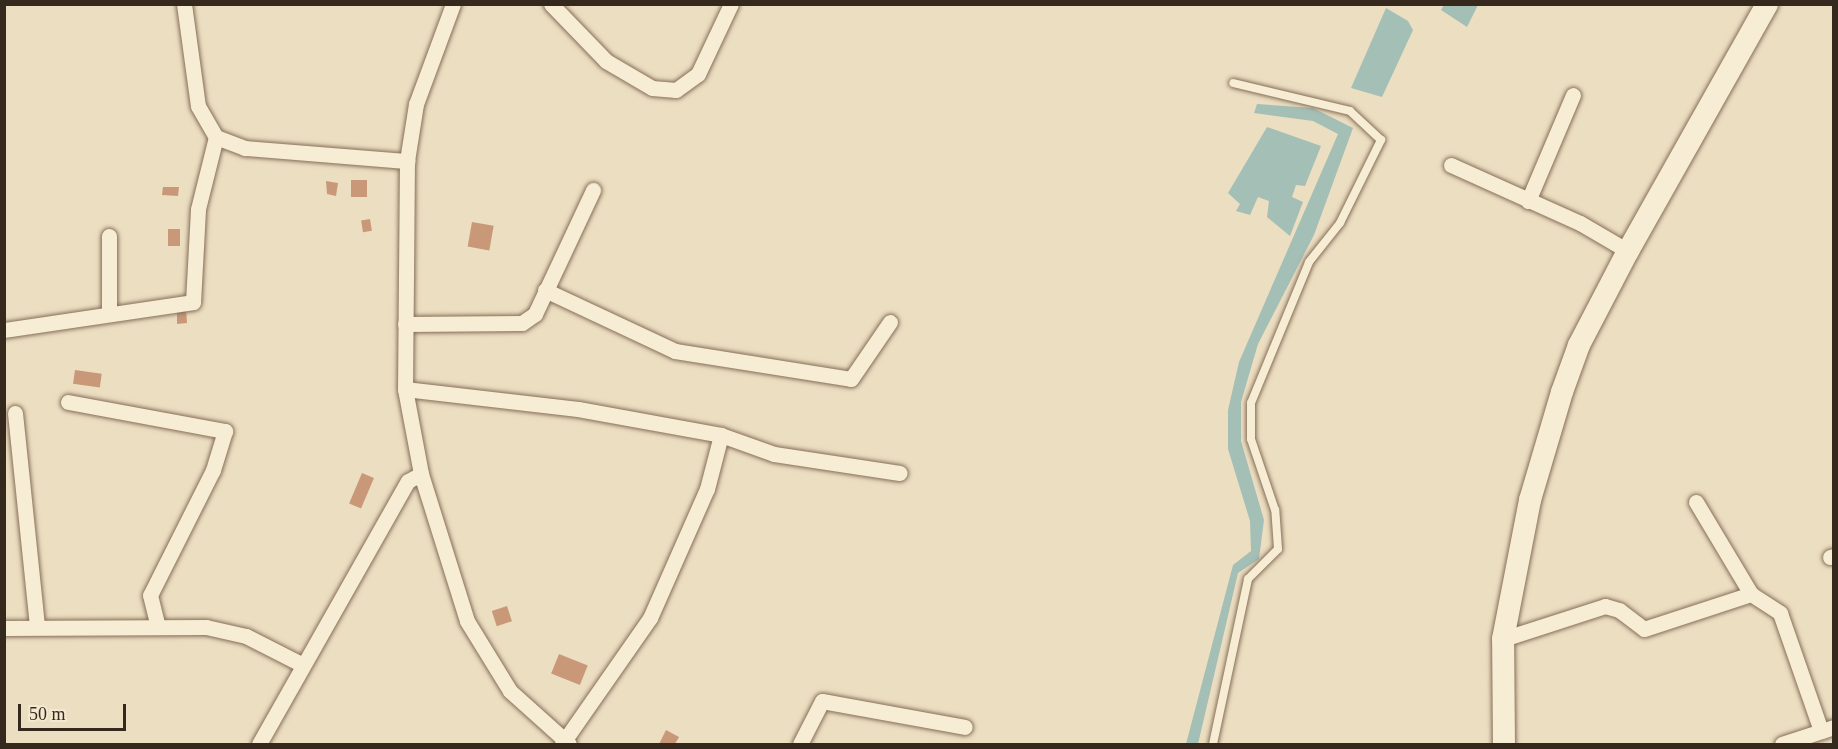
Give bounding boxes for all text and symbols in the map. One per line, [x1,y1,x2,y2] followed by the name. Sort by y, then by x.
[21,692,129,730] scale bar
[29,704,66,724] text: 50 m

